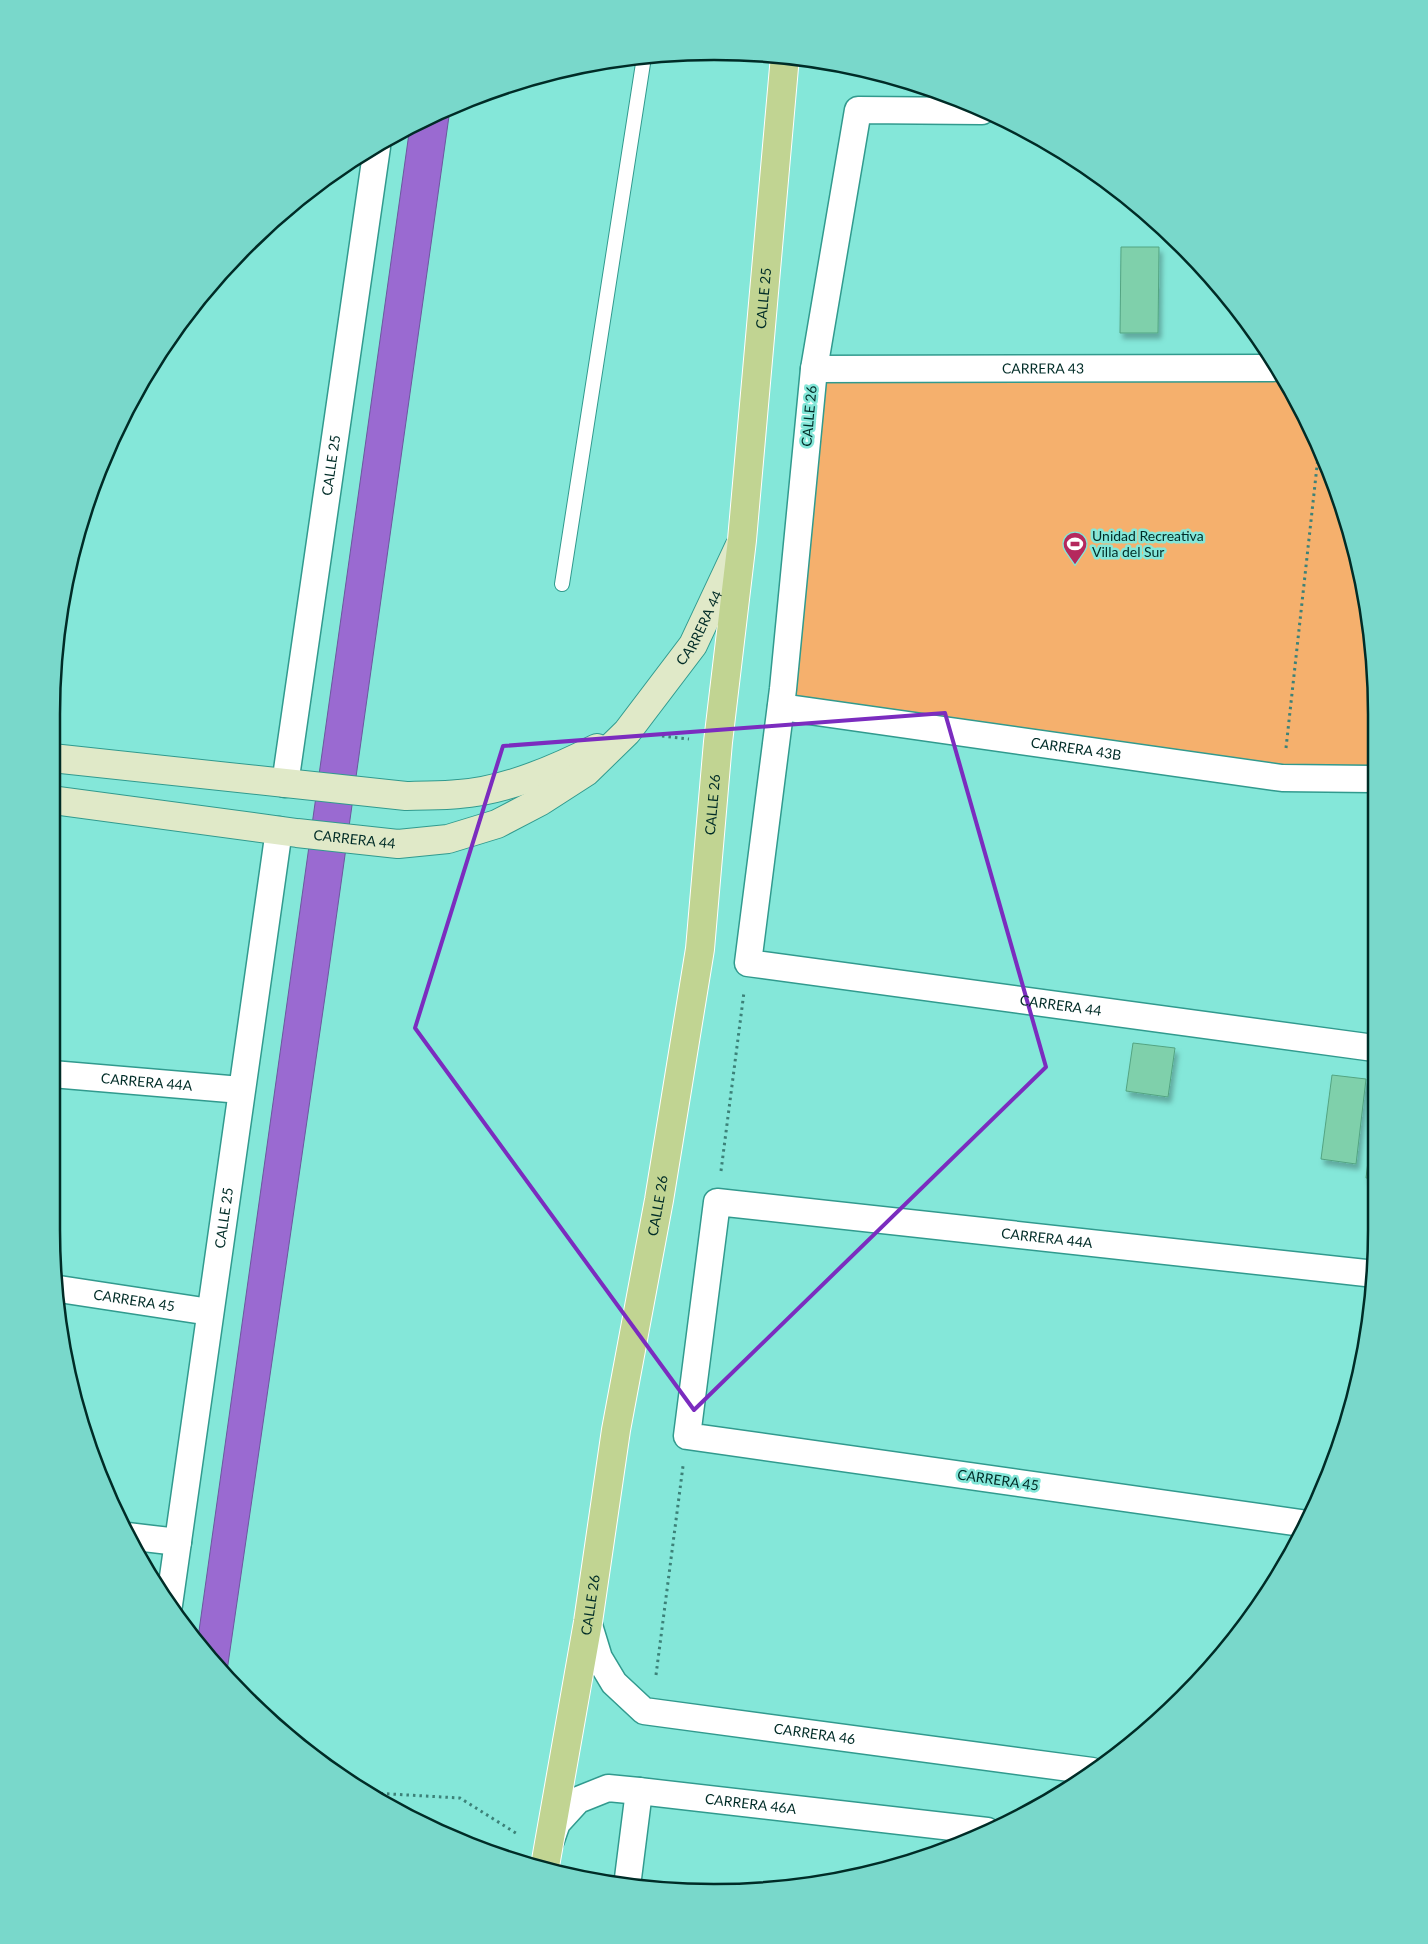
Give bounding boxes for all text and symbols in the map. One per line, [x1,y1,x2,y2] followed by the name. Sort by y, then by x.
[752,267,774,329] street label: CALLE 25
[1002,359,1084,377] street label: CARRERA 43
[797,385,820,447] street label: CALLE 26
[318,434,343,497] street label: CALLE 25
[1092,527,1204,560] place label: Unidad Recreativa Villa del Sur
[1062,531,1088,565] sports icon: Unidad Recreativa Villa del Sur
[672,588,725,668] street label: CARRERA 44
[1030,734,1122,763] street label: CARRERA 43B
[701,773,723,836] street label: CALLE 26
[313,826,396,852] street label: CARRERA 44
[1019,991,1103,1019] street label: CARRERA 44
[100,1069,194,1094] street label: CARRERA 44A
[643,1174,671,1237] street label: CALLE 26
[211,1186,236,1249] street label: CALLE 25
[1001,1224,1094,1251] street label: CARRERA 44A
[92,1285,176,1315] street label: CARRERA 45
[956,1465,1040,1494] street label: CARRERA 45
[577,1573,603,1637] street label: CALLE 26
[773,1719,857,1747] street label: CARRERA 46
[704,1790,798,1817] street label: CARRERA 46A

